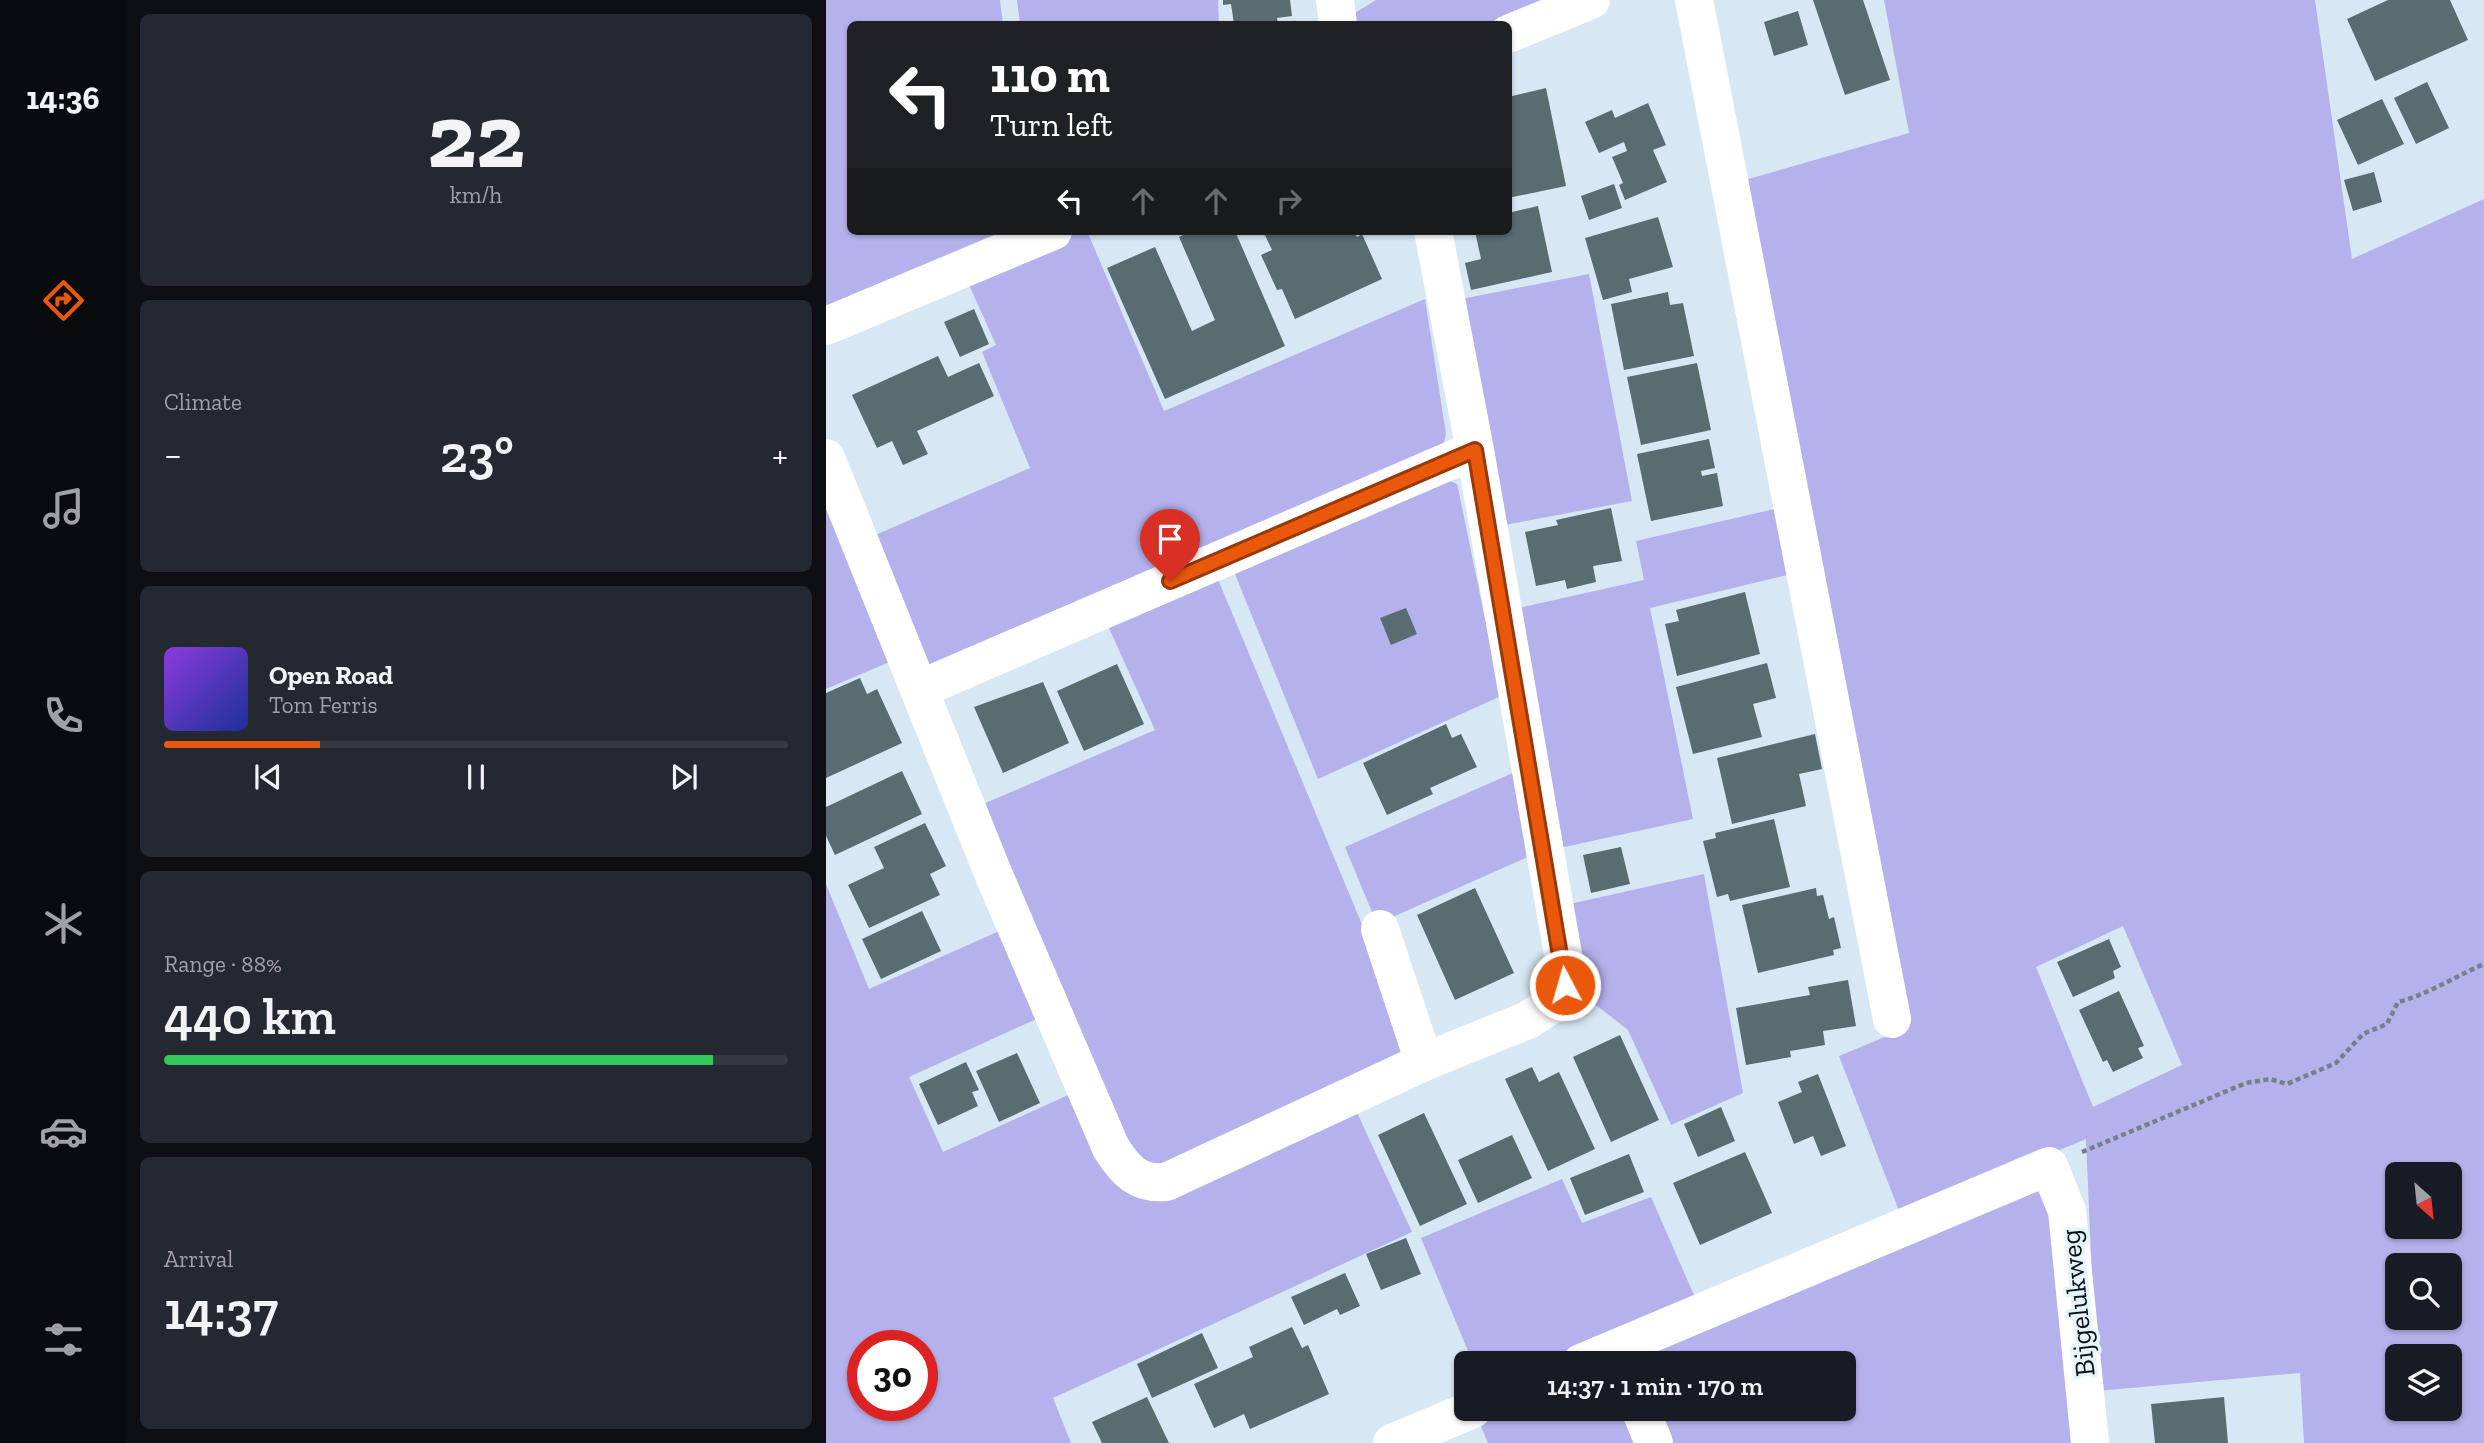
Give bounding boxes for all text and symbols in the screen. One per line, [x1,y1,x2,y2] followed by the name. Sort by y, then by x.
[990,46,1110,105] text: 110 m
[875,49,966,140] icon: left
[26,79,100,117] text: 14:36
[427,81,525,190] text: 22
[990,106,1112,144] text: Turn left
[450,181,502,209] text: km/h
[1051,182,1089,220] icon: left
[1124,182,1162,220] icon: ahead
[1197,182,1235,220] icon: ahead
[1270,182,1308,220] icon: right
[39,276,88,325] icon: directions
[164,388,242,416] text: Climate
[440,423,514,485] text: 23°
[164,432,182,478] text: −
[772,432,788,478] text: +
[39,484,88,533] icon: music
[1140,509,1200,581] pin
[1151,520,1189,558] icon: arrive
[269,659,393,691] text: Open Road
[39,691,88,740] icon: phone
[269,691,378,719] text: Tom Ferris
[249,758,287,796] icon: previous
[457,758,495,796] icon: pause
[665,758,703,796] icon: next
[39,899,88,948] icon: climate
[1528,948,1602,1022] position arrow
[164,950,282,978] text: Range · 88%
[164,985,336,1047] text: 440 km
[39,1107,88,1156] icon: car
[2385,1162,2462,1239] north arrow
[2385,1162,2462,1421] map controls
[2053,1228,2102,1378] street label: Bijgelukweg
[164,1245,233,1273] text: Arrival
[2385,1253,2462,1330] button: search
[164,1280,278,1342] text: 14:37
[39,1315,88,1364] icon: filters
[847,1330,938,1421] speed limit sign: 30
[2385,1344,2462,1421] button: layers
[1547,1370,1763,1402] text: 14:37 · 1 min · 170 m

